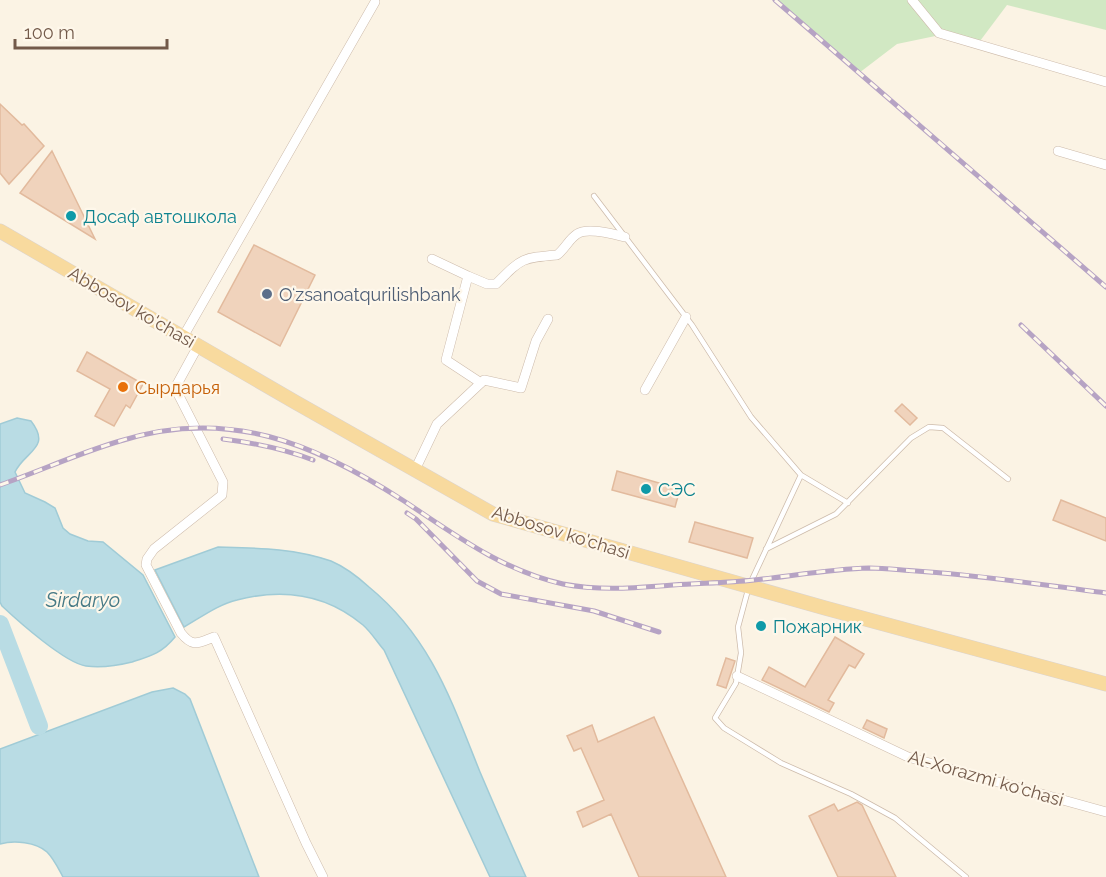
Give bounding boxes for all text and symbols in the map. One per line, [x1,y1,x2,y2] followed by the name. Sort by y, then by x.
[15,12,166,50] scale bar
[24,22,75,43] text: 100 m
[83,206,237,227] place label: Досаф автошкола
[64,209,78,223] marker: Досаф автошкола
[65,262,199,352] street label: Abbosov ko'chasi
[279,284,461,305] place label: Oʻzsanoatqurilishbank
[260,287,274,301] marker: Oʻzsanoatqurilishbank
[135,377,220,398] place label: Сырдарья
[116,380,130,394] marker: Сырдарья
[658,479,696,500] place label: СЭС
[639,482,653,496] marker: СЭС
[490,501,632,563] street label: Abbosov ko'chasi
[45,588,120,612] water label: Sirdaryo
[773,616,862,637] place label: Пожарник
[754,619,768,633] marker: Пожарник
[906,746,1066,810] street label: Al-Xorazmi ko'chasi

